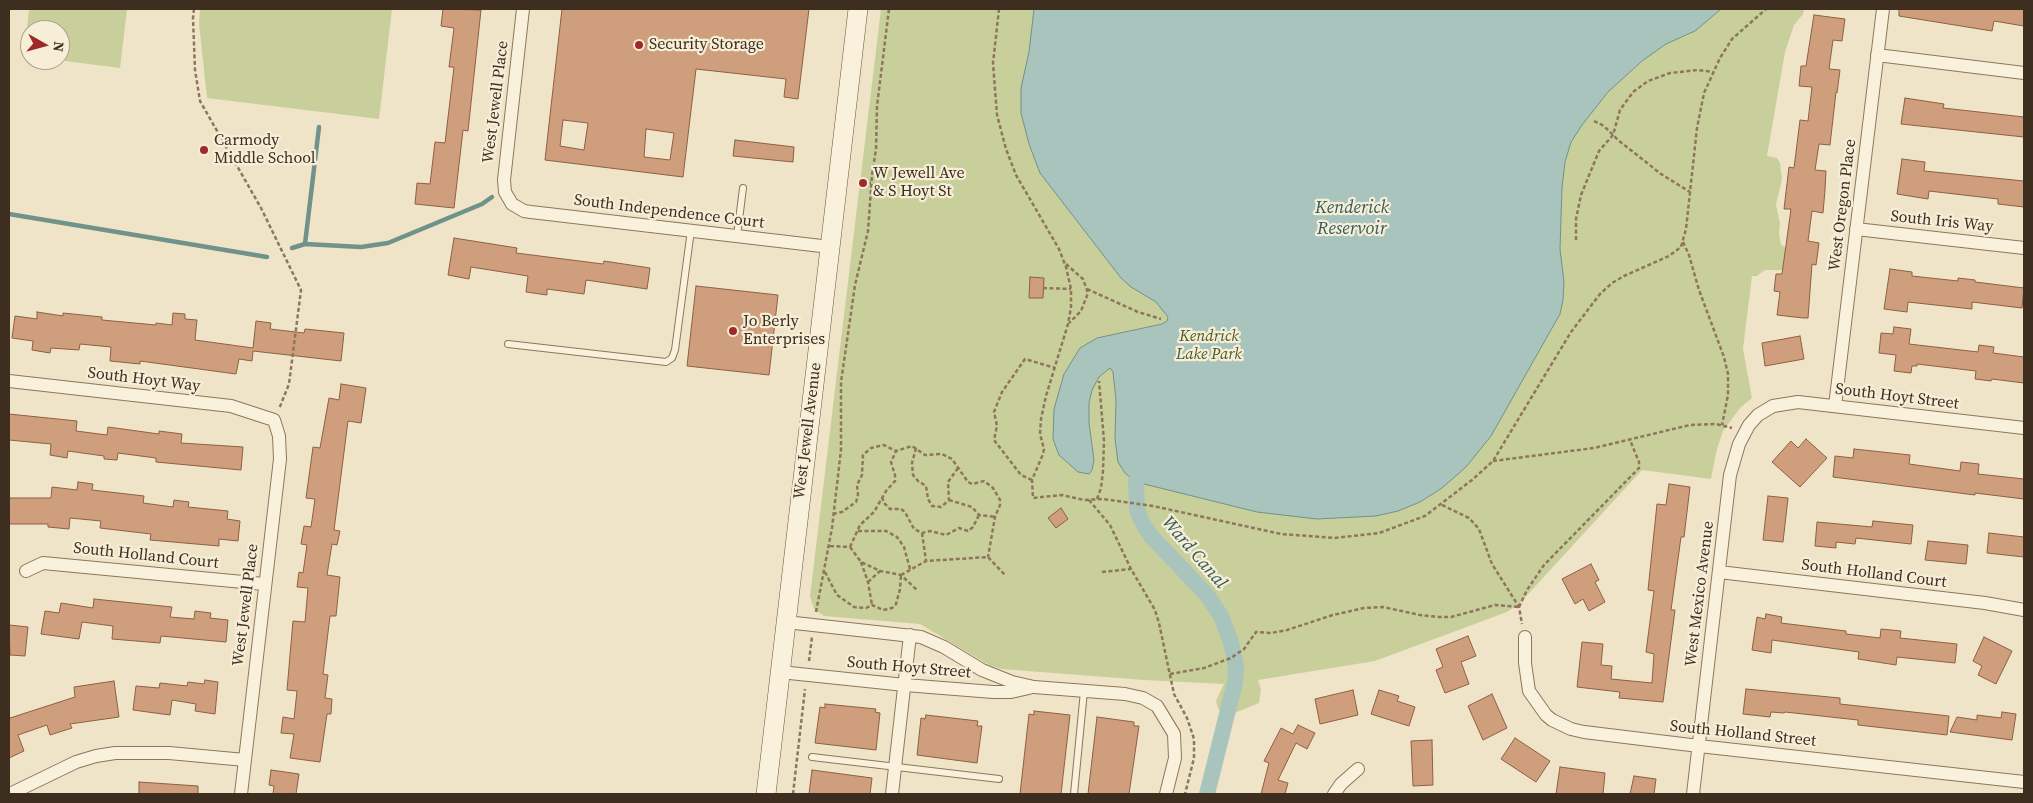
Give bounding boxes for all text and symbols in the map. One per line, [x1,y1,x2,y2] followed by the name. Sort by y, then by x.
[20,20,70,70] north arrow
[649,35,764,55] place label: Security Storage
[633,39,645,51] marker: Security Storage
[48,40,69,53] text: N
[479,40,513,164] street label: West Jewell Place
[214,131,316,169] place label: Carmody Middle School
[1825,138,1861,272] street label: West Oregon Place
[198,144,210,156] marker: Carmody Middle School
[873,164,965,202] place label: W Jewell Ave & S Hoyt St
[857,177,869,189] marker: W Jewell Ave & S Hoyt St
[573,191,765,233] street label: South Independence Court
[1315,197,1389,240] water label: Kenderick Reservoir
[1890,207,1994,237] street label: South Iris Way
[743,312,825,350] place label: Jo Berly Enterprises
[727,325,739,337] marker: Jo Berly Enterprises
[1176,327,1242,365] park label: Kendrick Lake Park
[790,362,826,500] street label: West Jewell Avenue
[87,364,201,396] street label: South Hoyt Way
[1834,380,1960,414] street label: South Hoyt Street
[1157,512,1231,594] water label: Ward Canal
[1682,520,1718,668] street label: West Mexico Avenue
[72,539,220,573] street label: South Holland Court
[229,543,263,667] street label: West Jewell Place
[1800,556,1948,592] street label: South Holland Court
[846,653,972,683] street label: South Hoyt Street
[1669,717,1817,751] street label: South Holland Street

